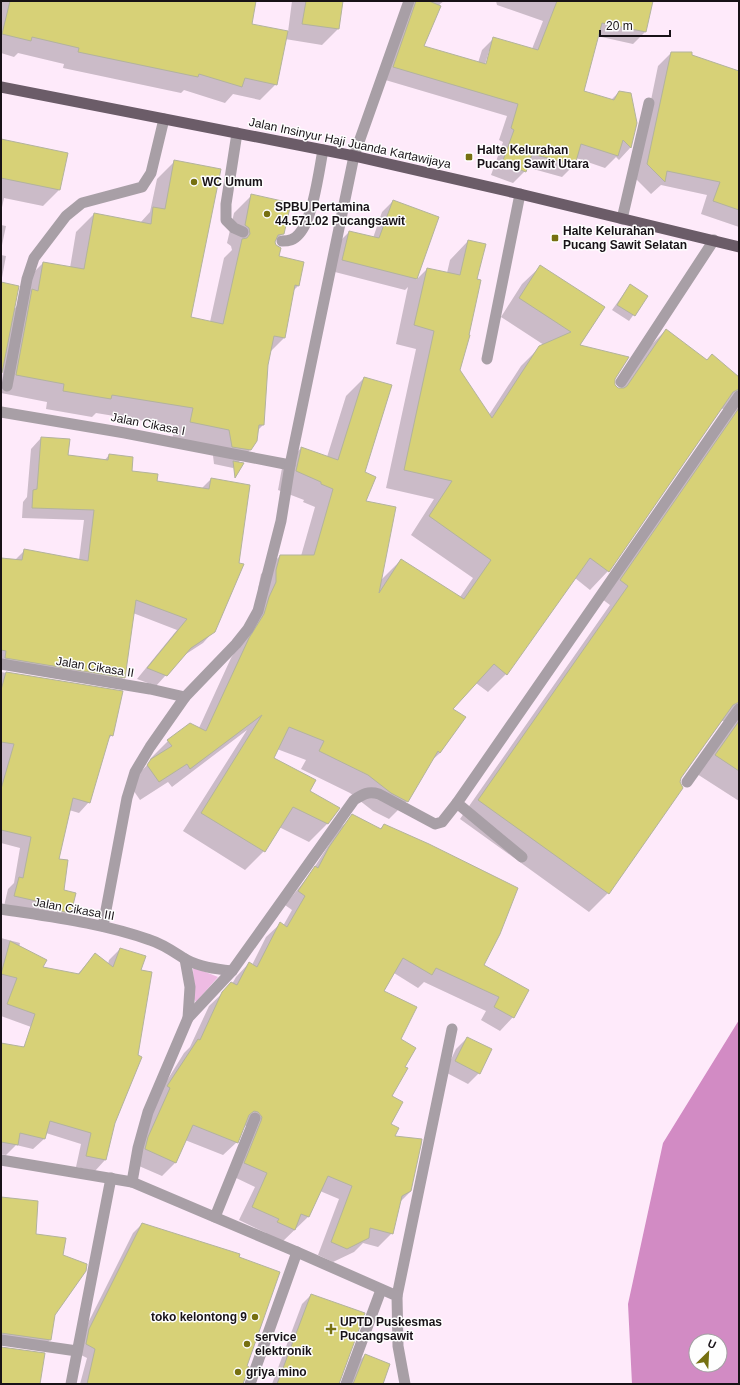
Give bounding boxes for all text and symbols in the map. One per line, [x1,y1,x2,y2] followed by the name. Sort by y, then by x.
[600,12,670,38] scale bar
[606,19,633,33] text: 20 m
[248,115,453,171] street label: Jalan Insinyur Haji Juanda Kartawijaya
[477,143,589,171] place label: Halte Kelurahan Pucang Sawit Utara
[464,152,474,162] marker: Halte Kelurahan Pucang Sawit Utara
[202,175,263,189] place label: WC Umum
[189,177,199,187] marker: WC Umum
[275,200,405,228] place label: SPBU Pertamina 44.571.02 Pucangsawit
[262,209,272,219] marker: SPBU Pertamina 44.571.02 Pucangsawit
[563,224,687,252] place label: Halte Kelurahan Pucang Sawit Selatan
[550,233,560,243] marker: Halte Kelurahan Pucang Sawit Selatan
[110,410,186,438] street label: Jalan Cikasa I
[55,654,135,680] street label: Jalan Cikasa II
[32,895,116,923] street label: Jalan Cikasa III
[151,1310,247,1324] place label: toko kelontong 9
[250,1312,260,1322] marker: toko kelontong 9
[340,1315,442,1343] place label: UPTD Puskesmas Pucangsawit
[325,1323,337,1335] marker: UPTD Puskesmas Pucangsawit
[255,1330,312,1358] place label: service elektronik
[688,1333,728,1373] north arrow
[706,1337,718,1351] text: U
[242,1339,252,1349] marker: service elektronik
[246,1365,307,1379] place label: griya mino
[233,1367,243,1377] marker: griya mino

